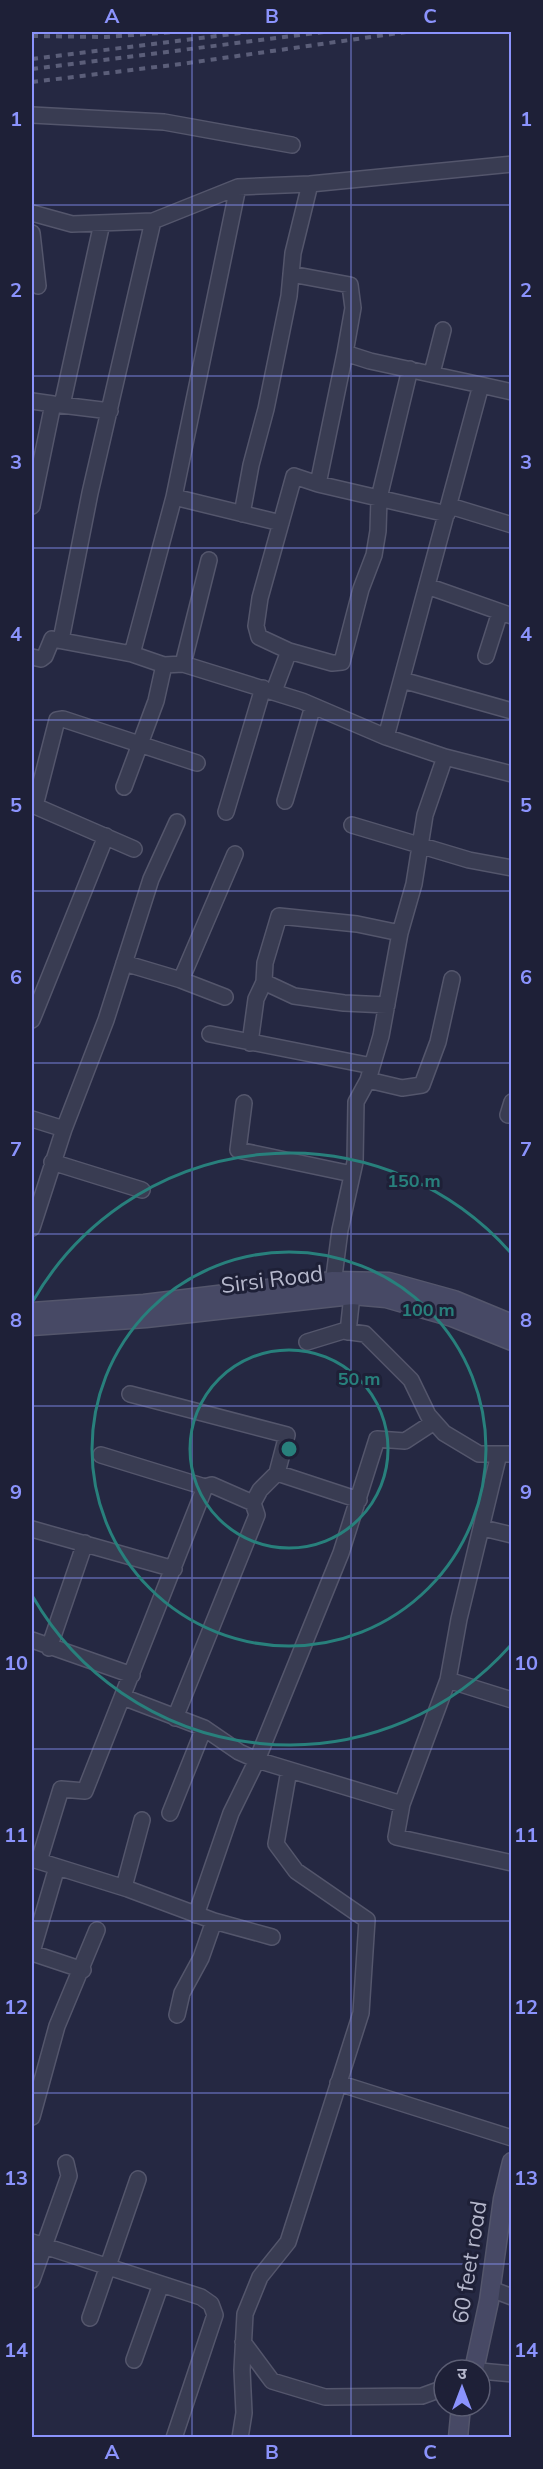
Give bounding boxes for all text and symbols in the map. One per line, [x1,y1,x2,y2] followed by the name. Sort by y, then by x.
[105,3,120,28] text: A
[265,3,279,28] text: B
[423,3,437,28] text: C
[10,106,22,131] text: 1
[520,106,532,131] text: 1
[10,277,22,302] text: 2
[520,277,532,302] text: 2
[10,449,22,474] text: 3
[520,449,532,474] text: 3
[10,621,22,646] text: 4
[520,621,532,646] text: 4
[10,792,22,817] text: 5
[520,792,532,817] text: 5
[10,964,22,989] text: 6
[520,964,532,989] text: 6
[10,1136,22,1161] text: 7
[520,1136,532,1161] text: 7
[387,1169,441,1192] text: 150 m
[219,1259,325,1299] street label: Sirsi Road
[401,1298,455,1321] text: 100 m
[10,1307,22,1332] text: 8
[520,1307,532,1332] text: 8
[338,1367,380,1390] text: 50 m
[279,1439,299,1459] centre of rings
[10,1479,22,1504] text: 9
[520,1479,532,1504] text: 9
[4,1650,28,1675] text: 10
[514,1650,538,1675] text: 10
[4,1822,28,1847] text: 11
[514,1822,538,1847] text: 11
[4,1994,28,2019] text: 12
[514,1994,538,2019] text: 12
[4,2165,28,2190] text: 13
[514,2165,538,2190] text: 13
[446,2199,492,2325] street label: 60 feet road
[4,2337,28,2362] text: 14
[514,2337,538,2362] text: 14
[432,2358,492,2418] north arrow
[457,2363,467,2383] text: उ
[105,2439,120,2464] text: A
[265,2439,279,2464] text: B
[423,2439,437,2464] text: C

